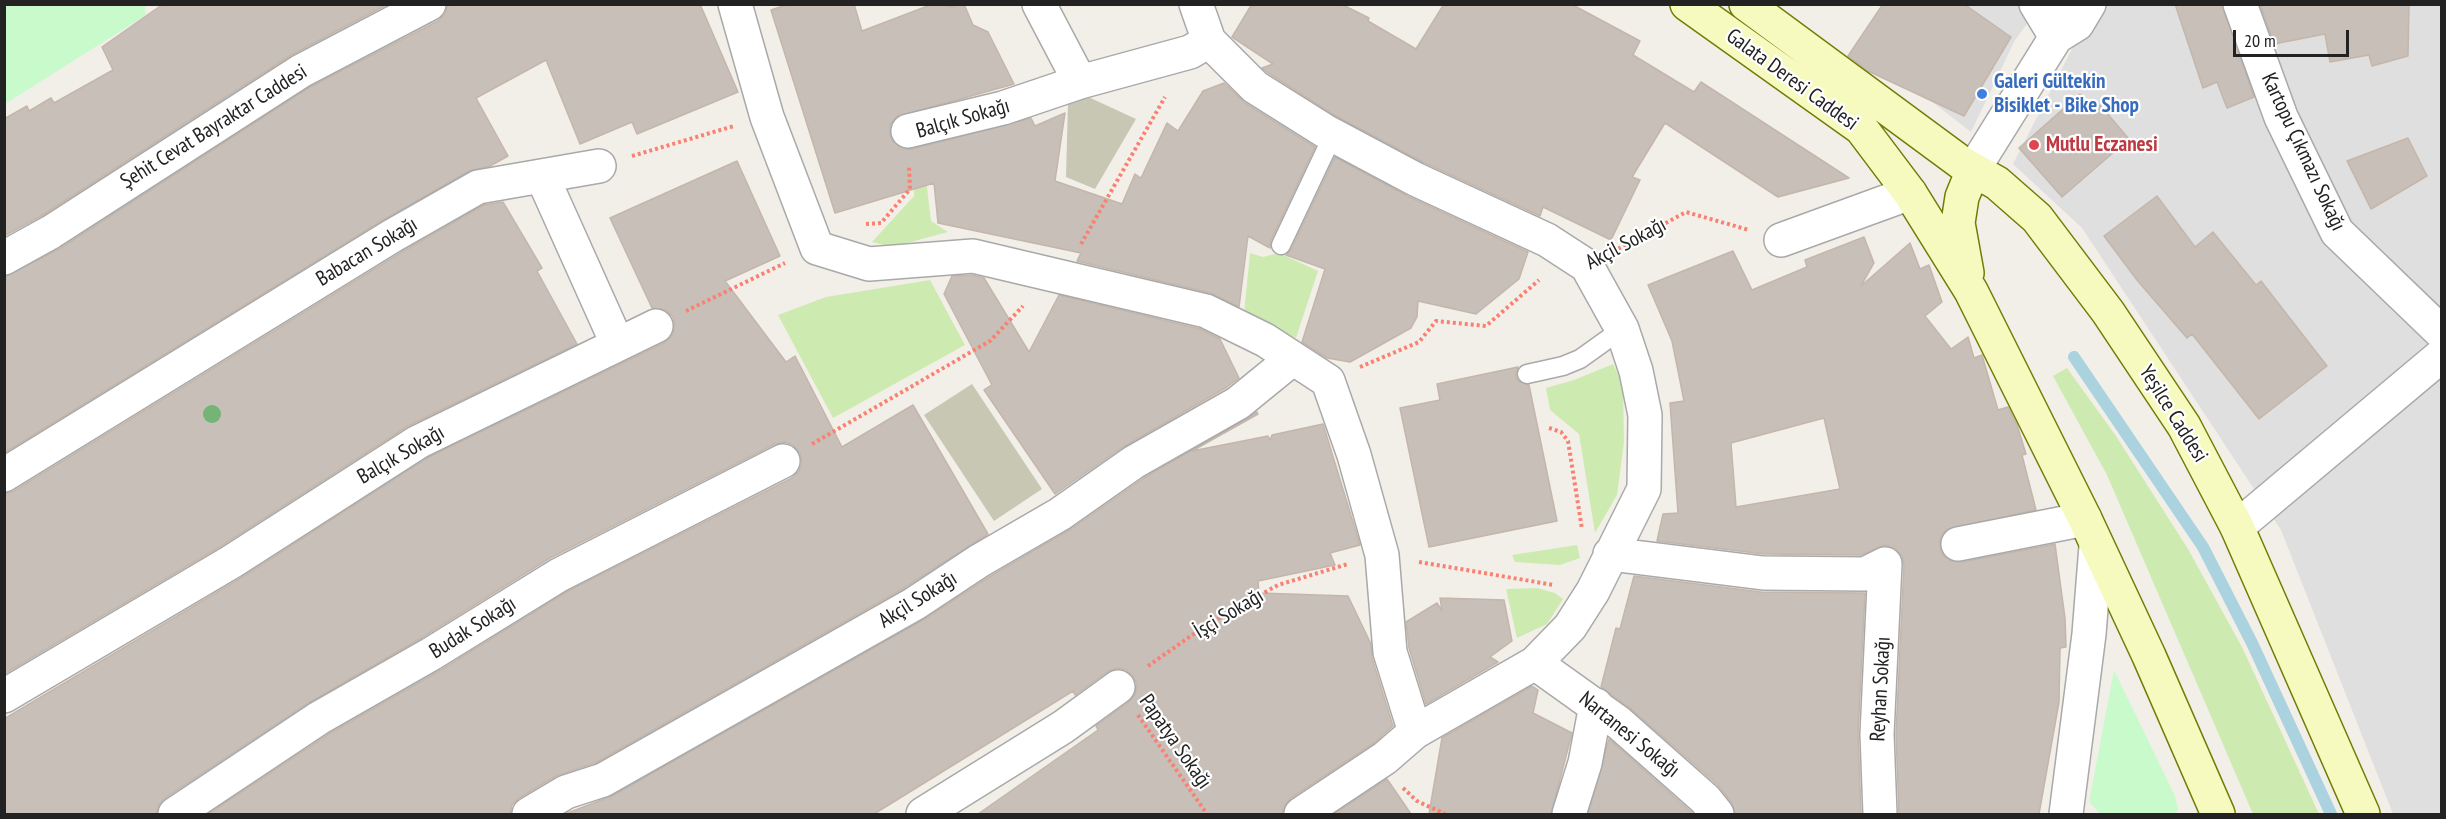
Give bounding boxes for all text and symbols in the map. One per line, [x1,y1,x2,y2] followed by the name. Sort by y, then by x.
[2236,18,2352,56] scale bar
[1721,24,1863,136] street label: Galata Deresi Caddesi
[2244,29,2276,52] text: 20 m
[116,59,312,195] street label: Şehit Cevat Bayraktar Caddesi
[1994,69,2139,119] place label: Galeri Gültekin Bisiklet - Bike Shop
[2255,69,2351,235] street label: Kartopu Çıkmazı Sokağı
[1975,87,1989,101] marker: Galeri Gültekin Bisiklet - Bike Shop
[913,94,1013,144] street label: Balçık Sokağı
[2046,132,2158,158] place label: Mutlu Eczanesi
[2027,138,2041,152] marker: Mutlu Eczanesi
[312,212,422,292] street label: Babacan Sokağı
[1581,212,1671,276] street label: Akçil Sokağı
[2133,361,2213,467] street label: Yeşilce Caddesi
[353,420,449,490] street label: Balçık Sokağı
[874,566,962,634] street label: Akçil Sokağı
[1190,583,1268,645] street label: İşçi Sokağı
[425,592,521,664] street label: Budak Sokağı
[1866,636,1896,742] street label: Reyhan Sokağı
[1574,687,1684,783] street label: Nartanesi Sokağı
[1133,690,1217,794] street label: Papatya Sokağı

